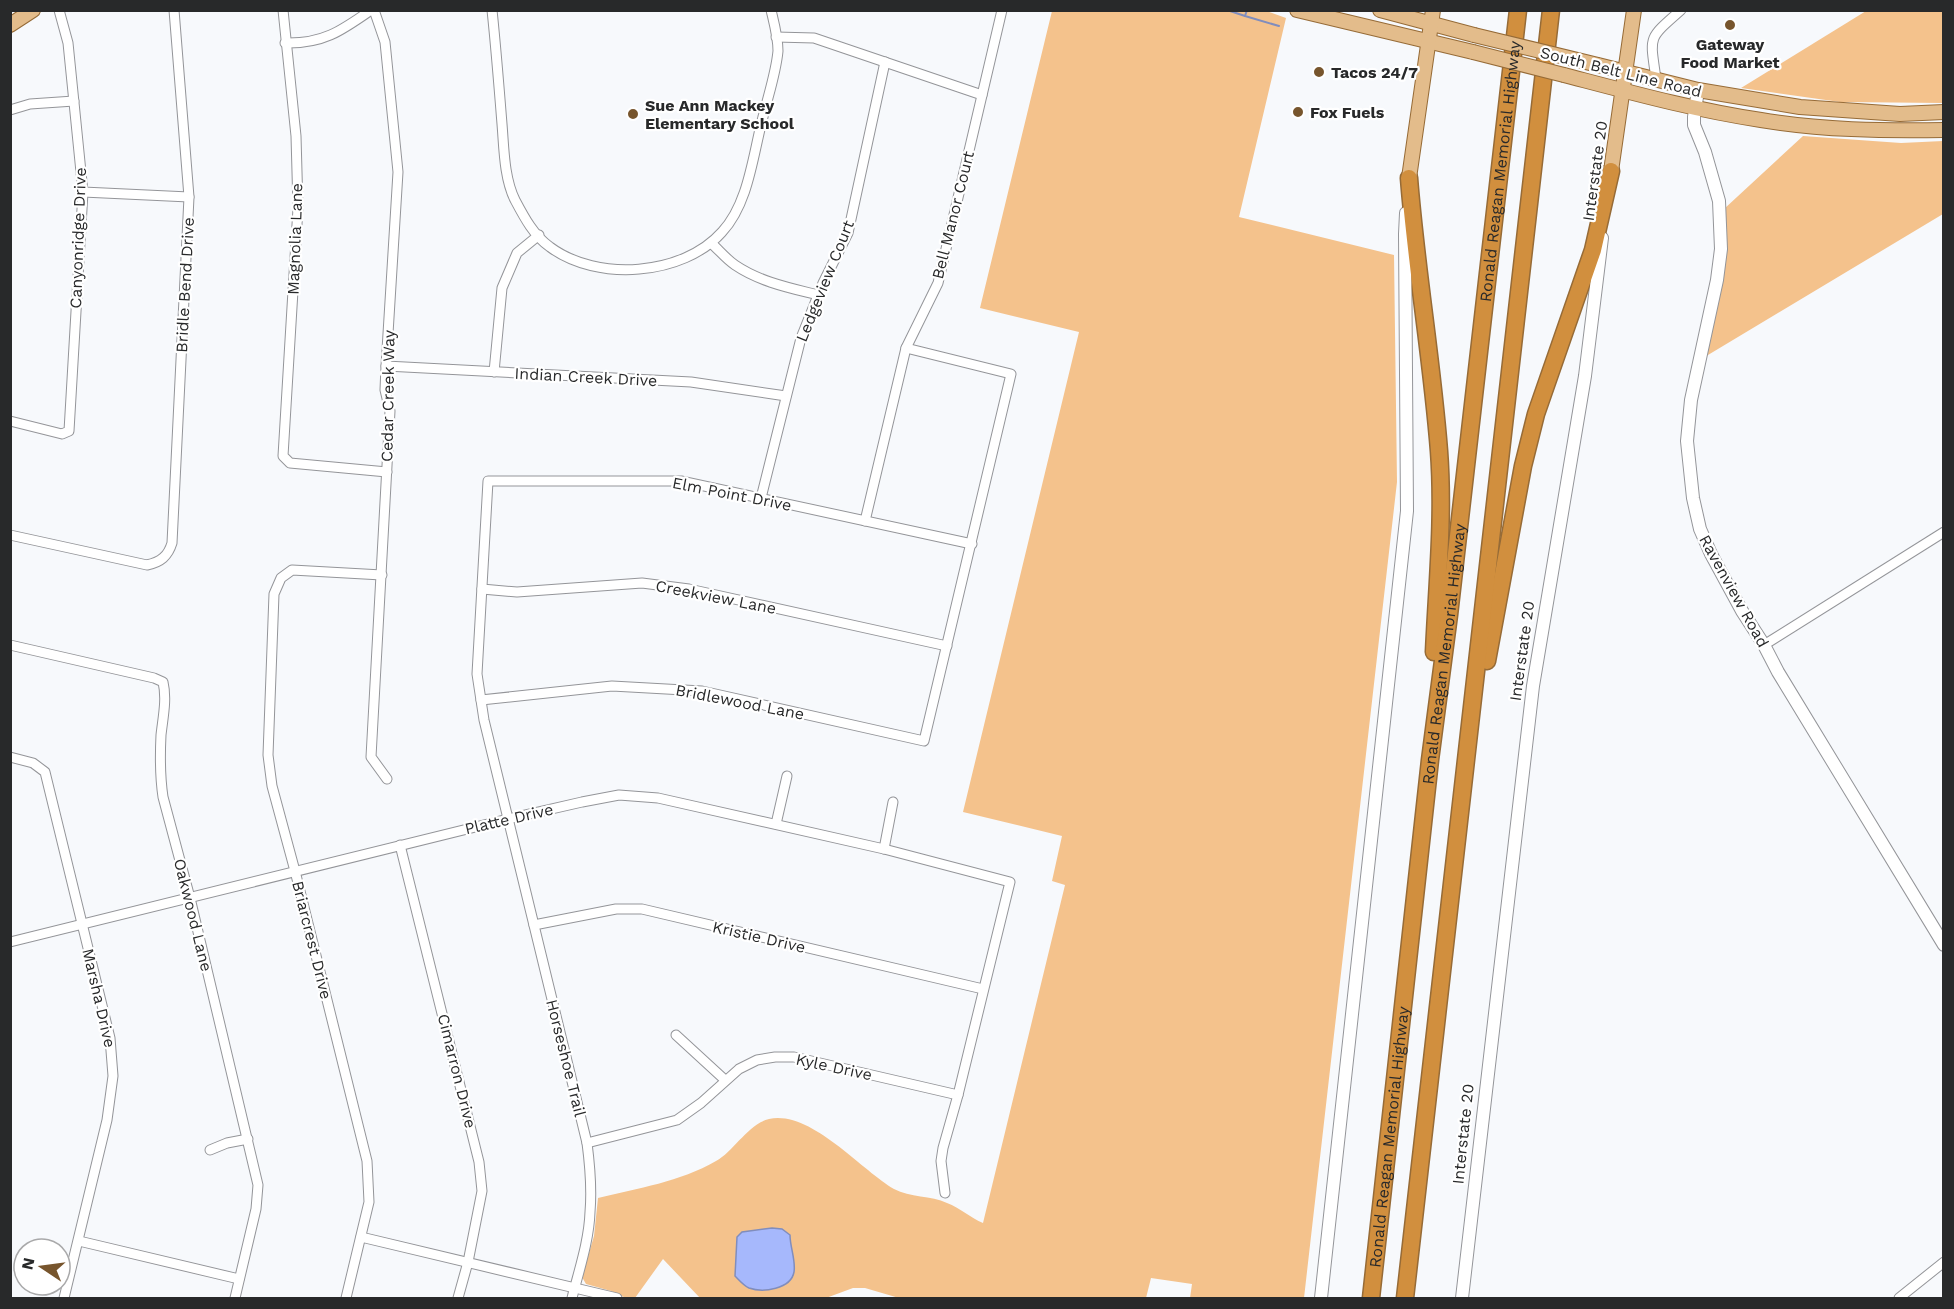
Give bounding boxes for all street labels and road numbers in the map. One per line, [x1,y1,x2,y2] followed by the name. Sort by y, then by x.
[1475,39,1524,303] street label: Ronald Reagan Memorial Highway
[1538,43,1704,101] street label: South Belt Line Road
[1579,120,1611,222] street label: Interstate 20
[928,149,978,281] street label: Bell Manor Court
[66,167,90,309] street label: Canyonridge Drive
[284,183,306,295] street label: Magnolia Lane
[172,217,198,353] street label: Bridle Bend Drive
[792,217,858,345] street label: Ledgeview Court
[377,329,399,462] street label: Cedar Creek Way
[514,364,658,390] street label: Indian Creek Drive
[671,473,793,515] street label: Elm Point Drive
[1418,522,1469,785] street label: Ronald Reagan Memorial Highway
[1695,531,1773,651] street label: Ravenview Road
[654,576,778,618] street label: Creekview Lane
[1506,600,1538,702] street label: Interstate 20
[674,680,806,724] street label: Bridlewood Lane
[463,800,555,838] street label: Platte Drive
[170,857,216,973] street label: Oakwood Lane
[288,879,336,1001] street label: Briarcrest Drive
[711,917,807,957] street label: Kristie Drive
[78,947,120,1049] street label: Marsha Drive
[542,997,590,1119] street label: Horseshoe Trail
[1365,1005,1413,1269] street label: Ronald Reagan Memorial Highway
[434,1012,480,1130] street label: Cimarron Drive
[794,1050,874,1084] street label: Kyle Drive
[1448,1083,1478,1185] street label: Interstate 20

